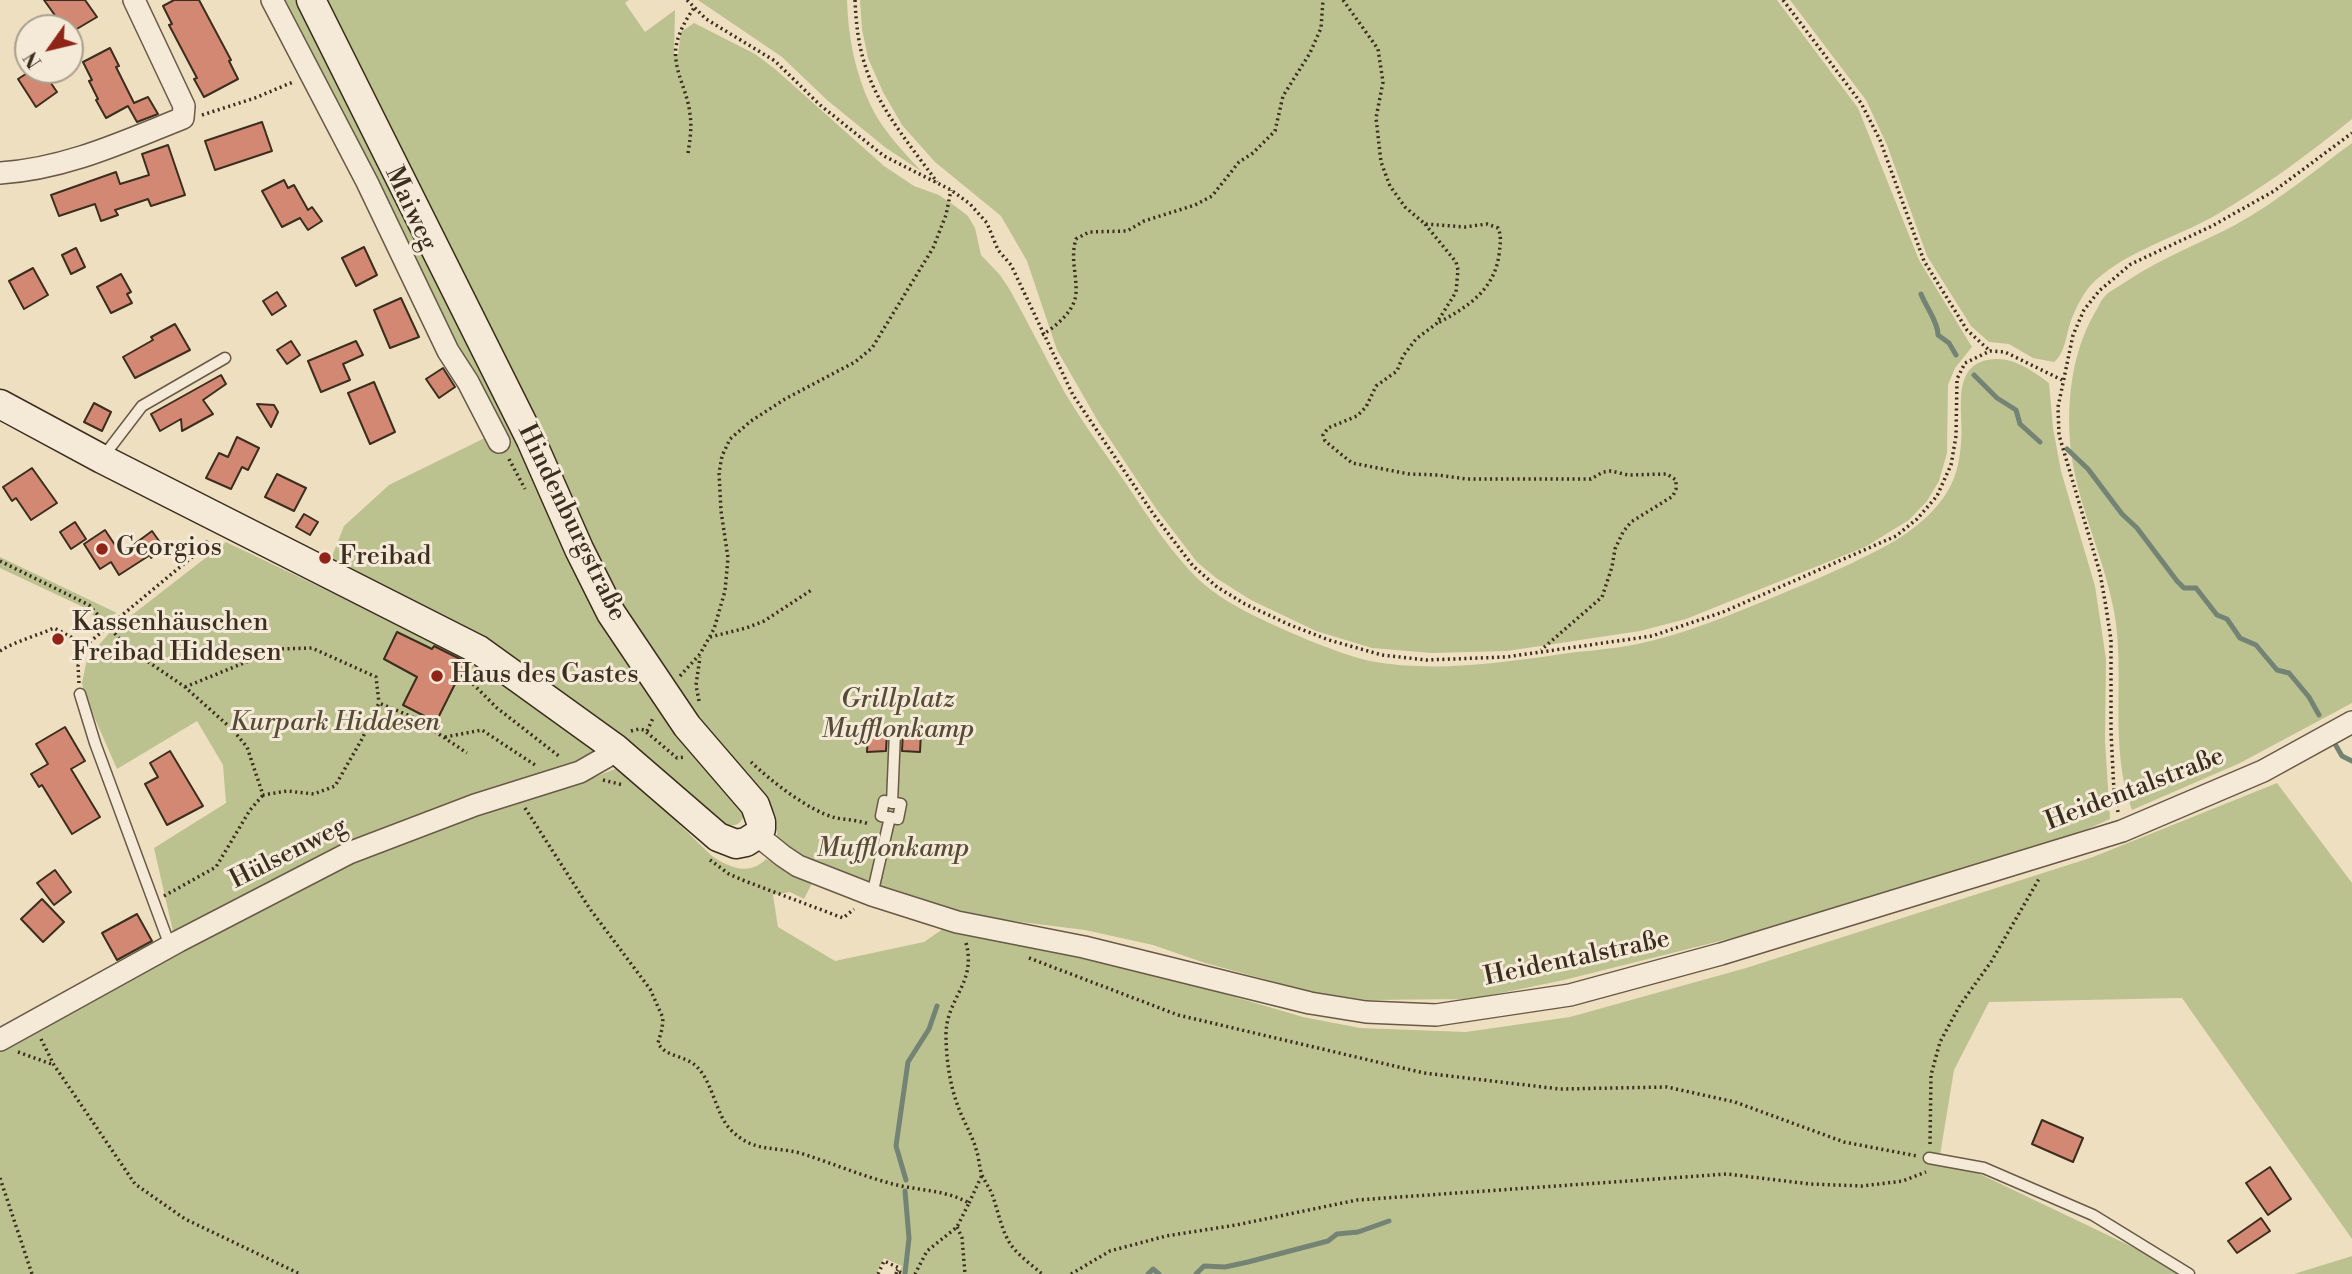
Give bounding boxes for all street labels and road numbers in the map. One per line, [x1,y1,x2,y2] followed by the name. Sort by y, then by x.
[377,162,443,256] street label: Maiweg
[510,419,632,627] street label: Hindenburgstraße
[2041,742,2229,838] street label: Heidentalstraße
[225,811,353,897] street label: Hülsenweg
[1481,924,1673,994] street label: Heidentalstraße

